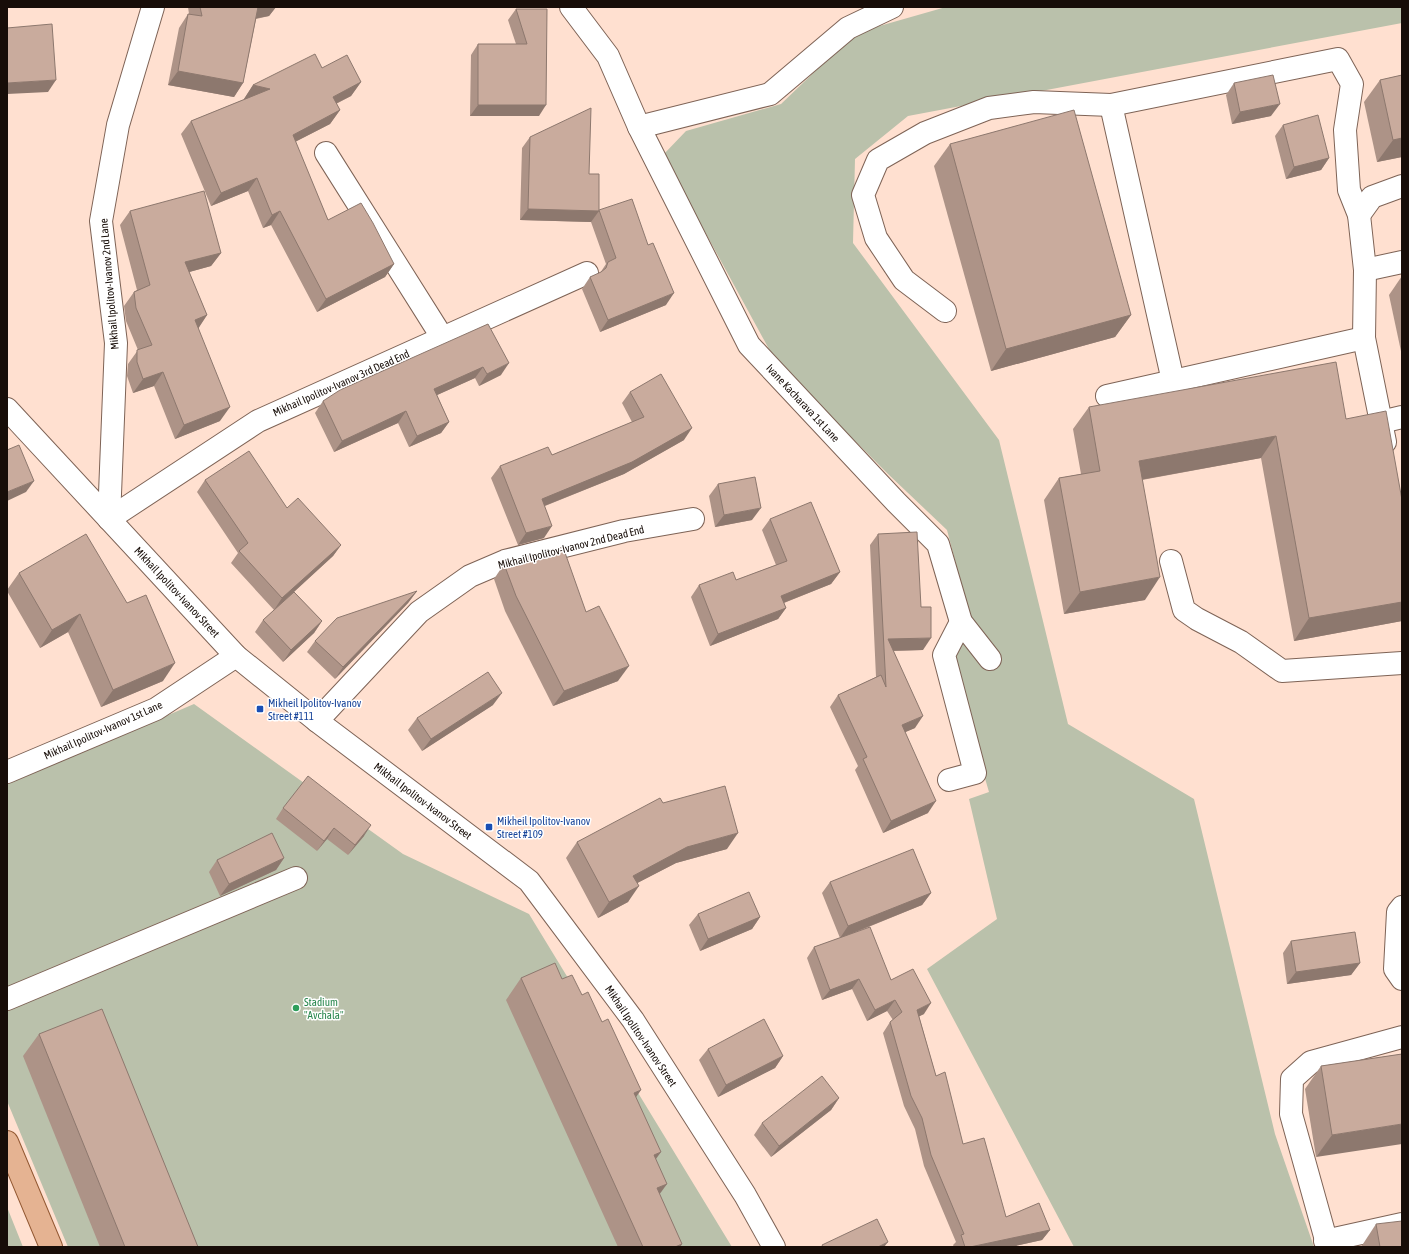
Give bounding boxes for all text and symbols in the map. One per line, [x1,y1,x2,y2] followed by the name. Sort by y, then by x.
[97,218,121,350] street label: Mikhail Ipolitov-Ivanov 2nd Lane
[271,347,411,419] street label: Mikhail Ipolitov-Ivanov 3rd Dead End
[764,362,842,444] street label: Ivane Kacharava 1st Lane
[497,523,645,571] street label: Mikhail Ipolitov-Ivanov 2nd Dead End
[132,544,222,640] street label: Mikhail Ipolitov-Ivanov Street
[268,697,362,722] place label: Mikheil Ipolitov-Ivanov Street #111
[42,698,164,762] street label: Mikhail Ipolitov-Ivanov 1st Lane
[255,704,265,714] marker: Mikheil Ipolitov-Ivanov Street #111
[372,760,474,842] street label: Mikhail Ipolitov-Ivanov Street
[497,815,591,840] place label: Mikheil Ipolitov-Ivanov Street #109
[484,822,494,832] marker: Mikheil Ipolitov-Ivanov Street #109
[603,983,679,1089] street label: Mikhail Ipolitov-Ivanov Street
[304,996,344,1021] place label: Stadium "Avchala"
[291,1003,301,1013] marker: Stadium "Avchala"

